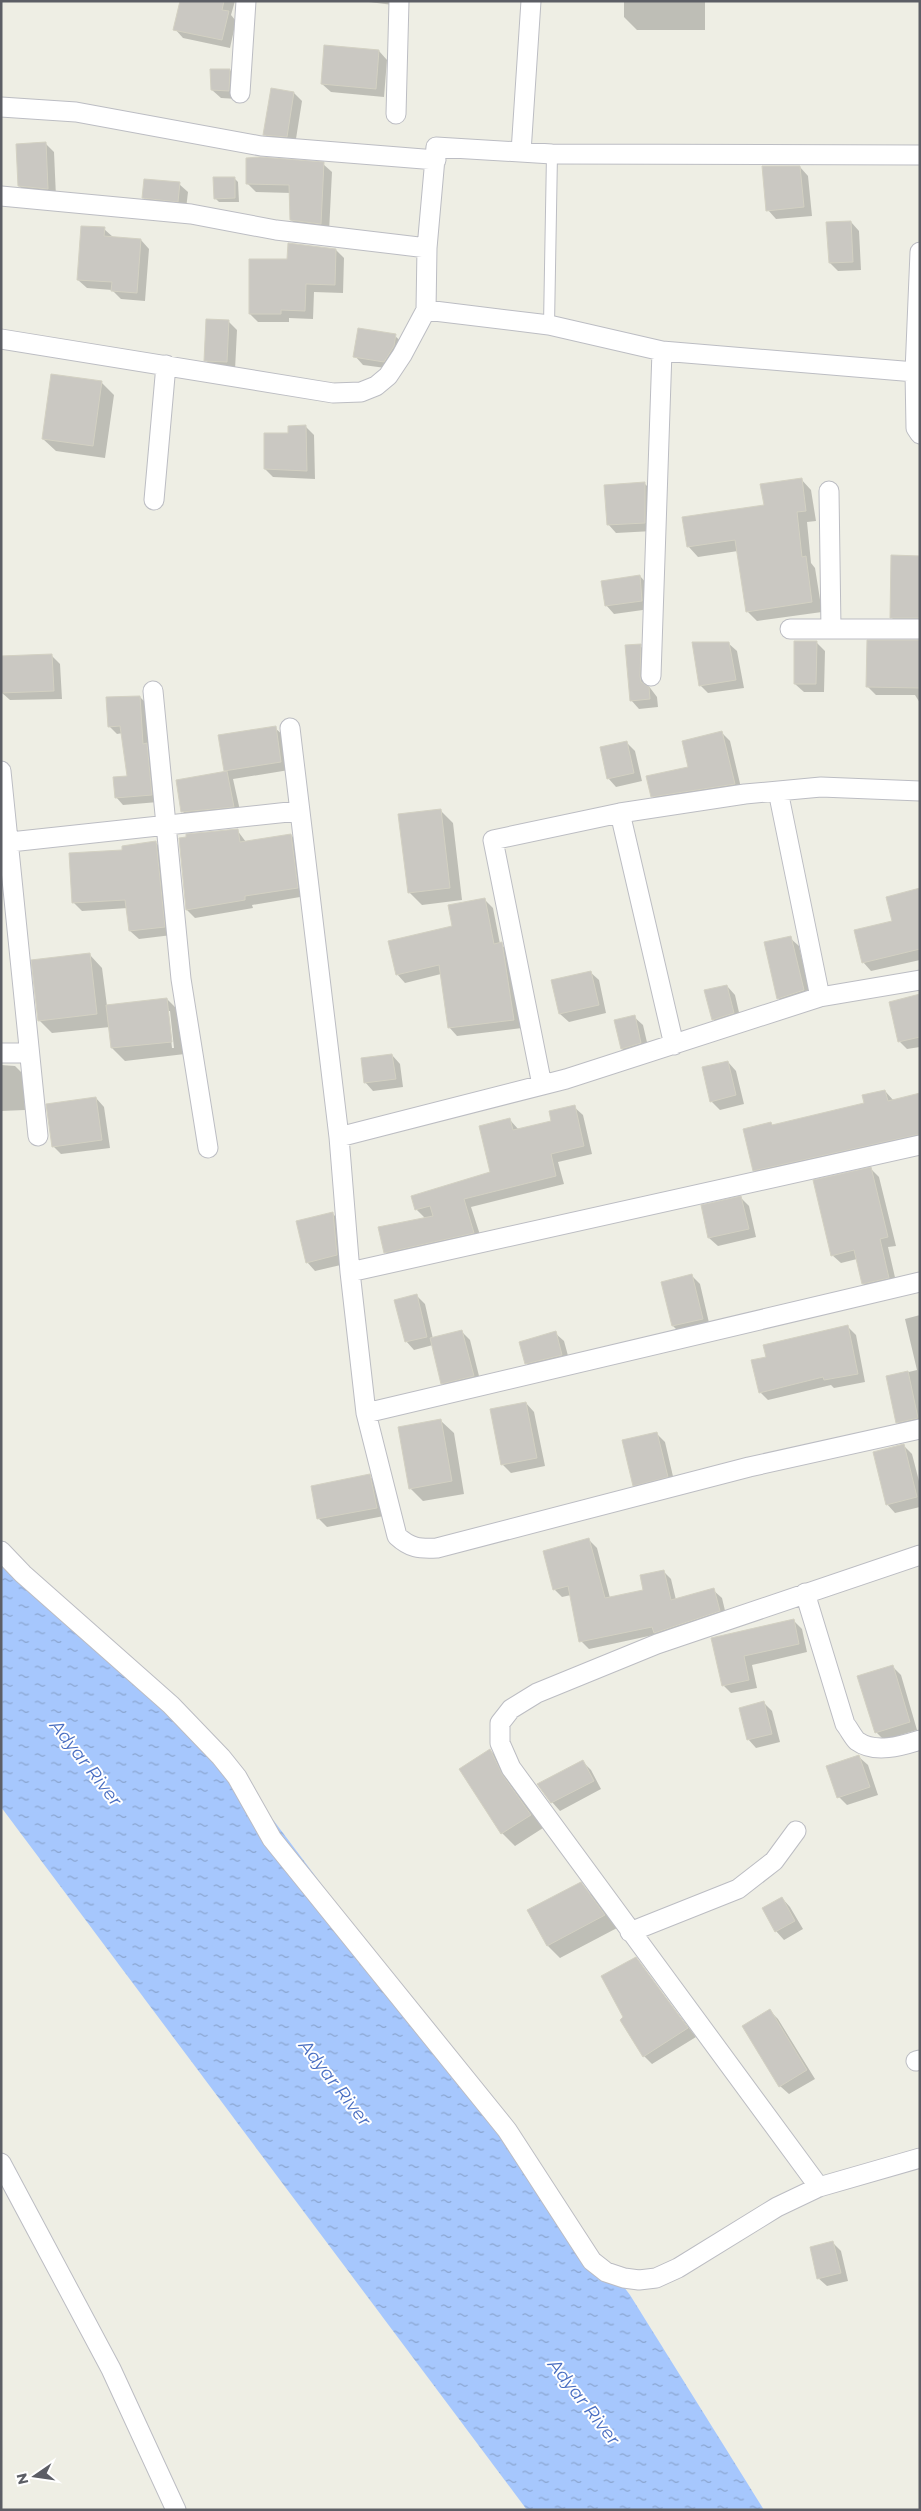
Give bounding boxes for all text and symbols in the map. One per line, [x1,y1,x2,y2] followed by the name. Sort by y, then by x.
[45,1714,127,1811] water label: Adyar River
[294,2034,376,2131] water label: Adyar River
[543,2353,625,2450] water label: Adyar River
[10,2451,60,2501] north arrow
[12,2471,32,2486] text: N

